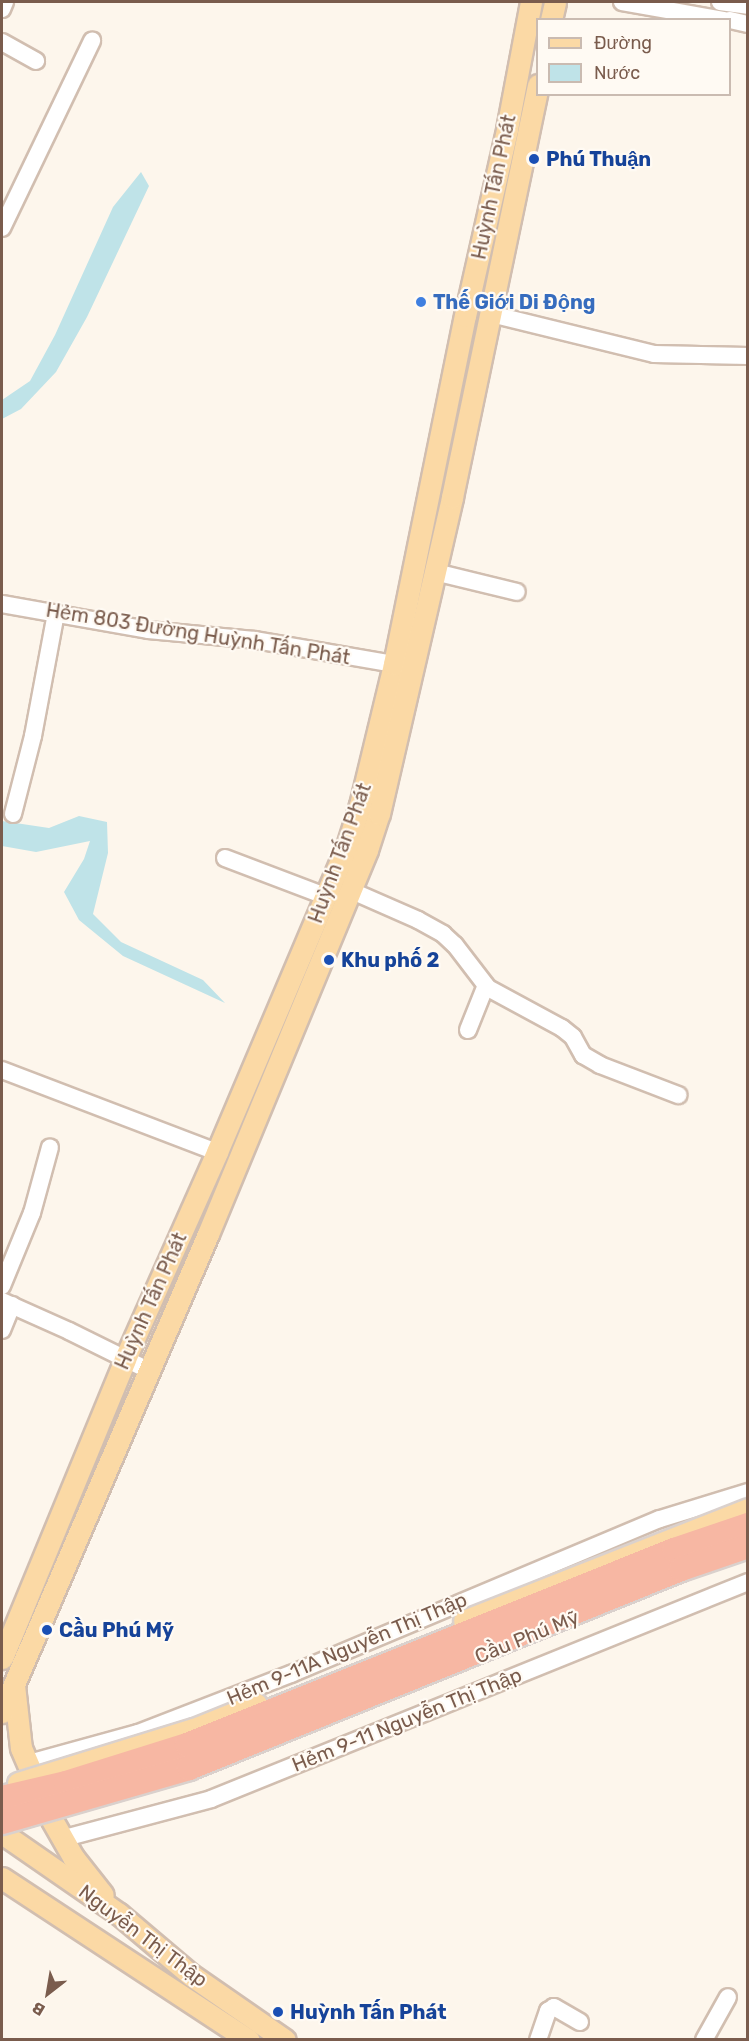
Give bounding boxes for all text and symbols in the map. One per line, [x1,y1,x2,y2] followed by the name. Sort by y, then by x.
[536,18,731,96] legend
[594,32,652,54] text: Đường
[594,62,640,84] text: Nước
[467,112,521,262] street label: Huỳnh Tấn Phát
[546,147,652,171] place label: Phú Thuận
[527,152,541,166] marker: Phú Thuận
[433,290,595,314] place label: Thế Giới Di Động
[414,295,428,309] marker: Thế Giới Di Động
[44,598,352,670] street label: Hẻm 803 Đường Huỳnh Tấn Phát
[303,779,377,927] street label: Huỳnh Tấn Phát
[341,948,439,972] place label: Khu phố 2
[322,953,336,967] marker: Khu phố 2
[110,1228,192,1374] street label: Huỳnh Tấn Phát
[223,1587,471,1711] street label: Hẻm 9-11A Nguyễn Thị Thập
[471,1605,583,1669] street label: Cầu Phú Mỹ
[59,1618,174,1642] place label: Cầu Phú Mỹ
[40,1623,54,1637] marker: Cầu Phú Mỹ
[288,1663,526,1777] street label: Hẻm 9-11 Nguyễn Thị Thập
[74,1880,212,1992] street label: Nguyễn Thị Thập
[18,1963,78,2023] north arrow
[29,1998,48,2020] text: B
[290,2000,447,2024] place label: Huỳnh Tấn Phát
[271,2005,285,2019] marker: Huỳnh Tấn Phát

